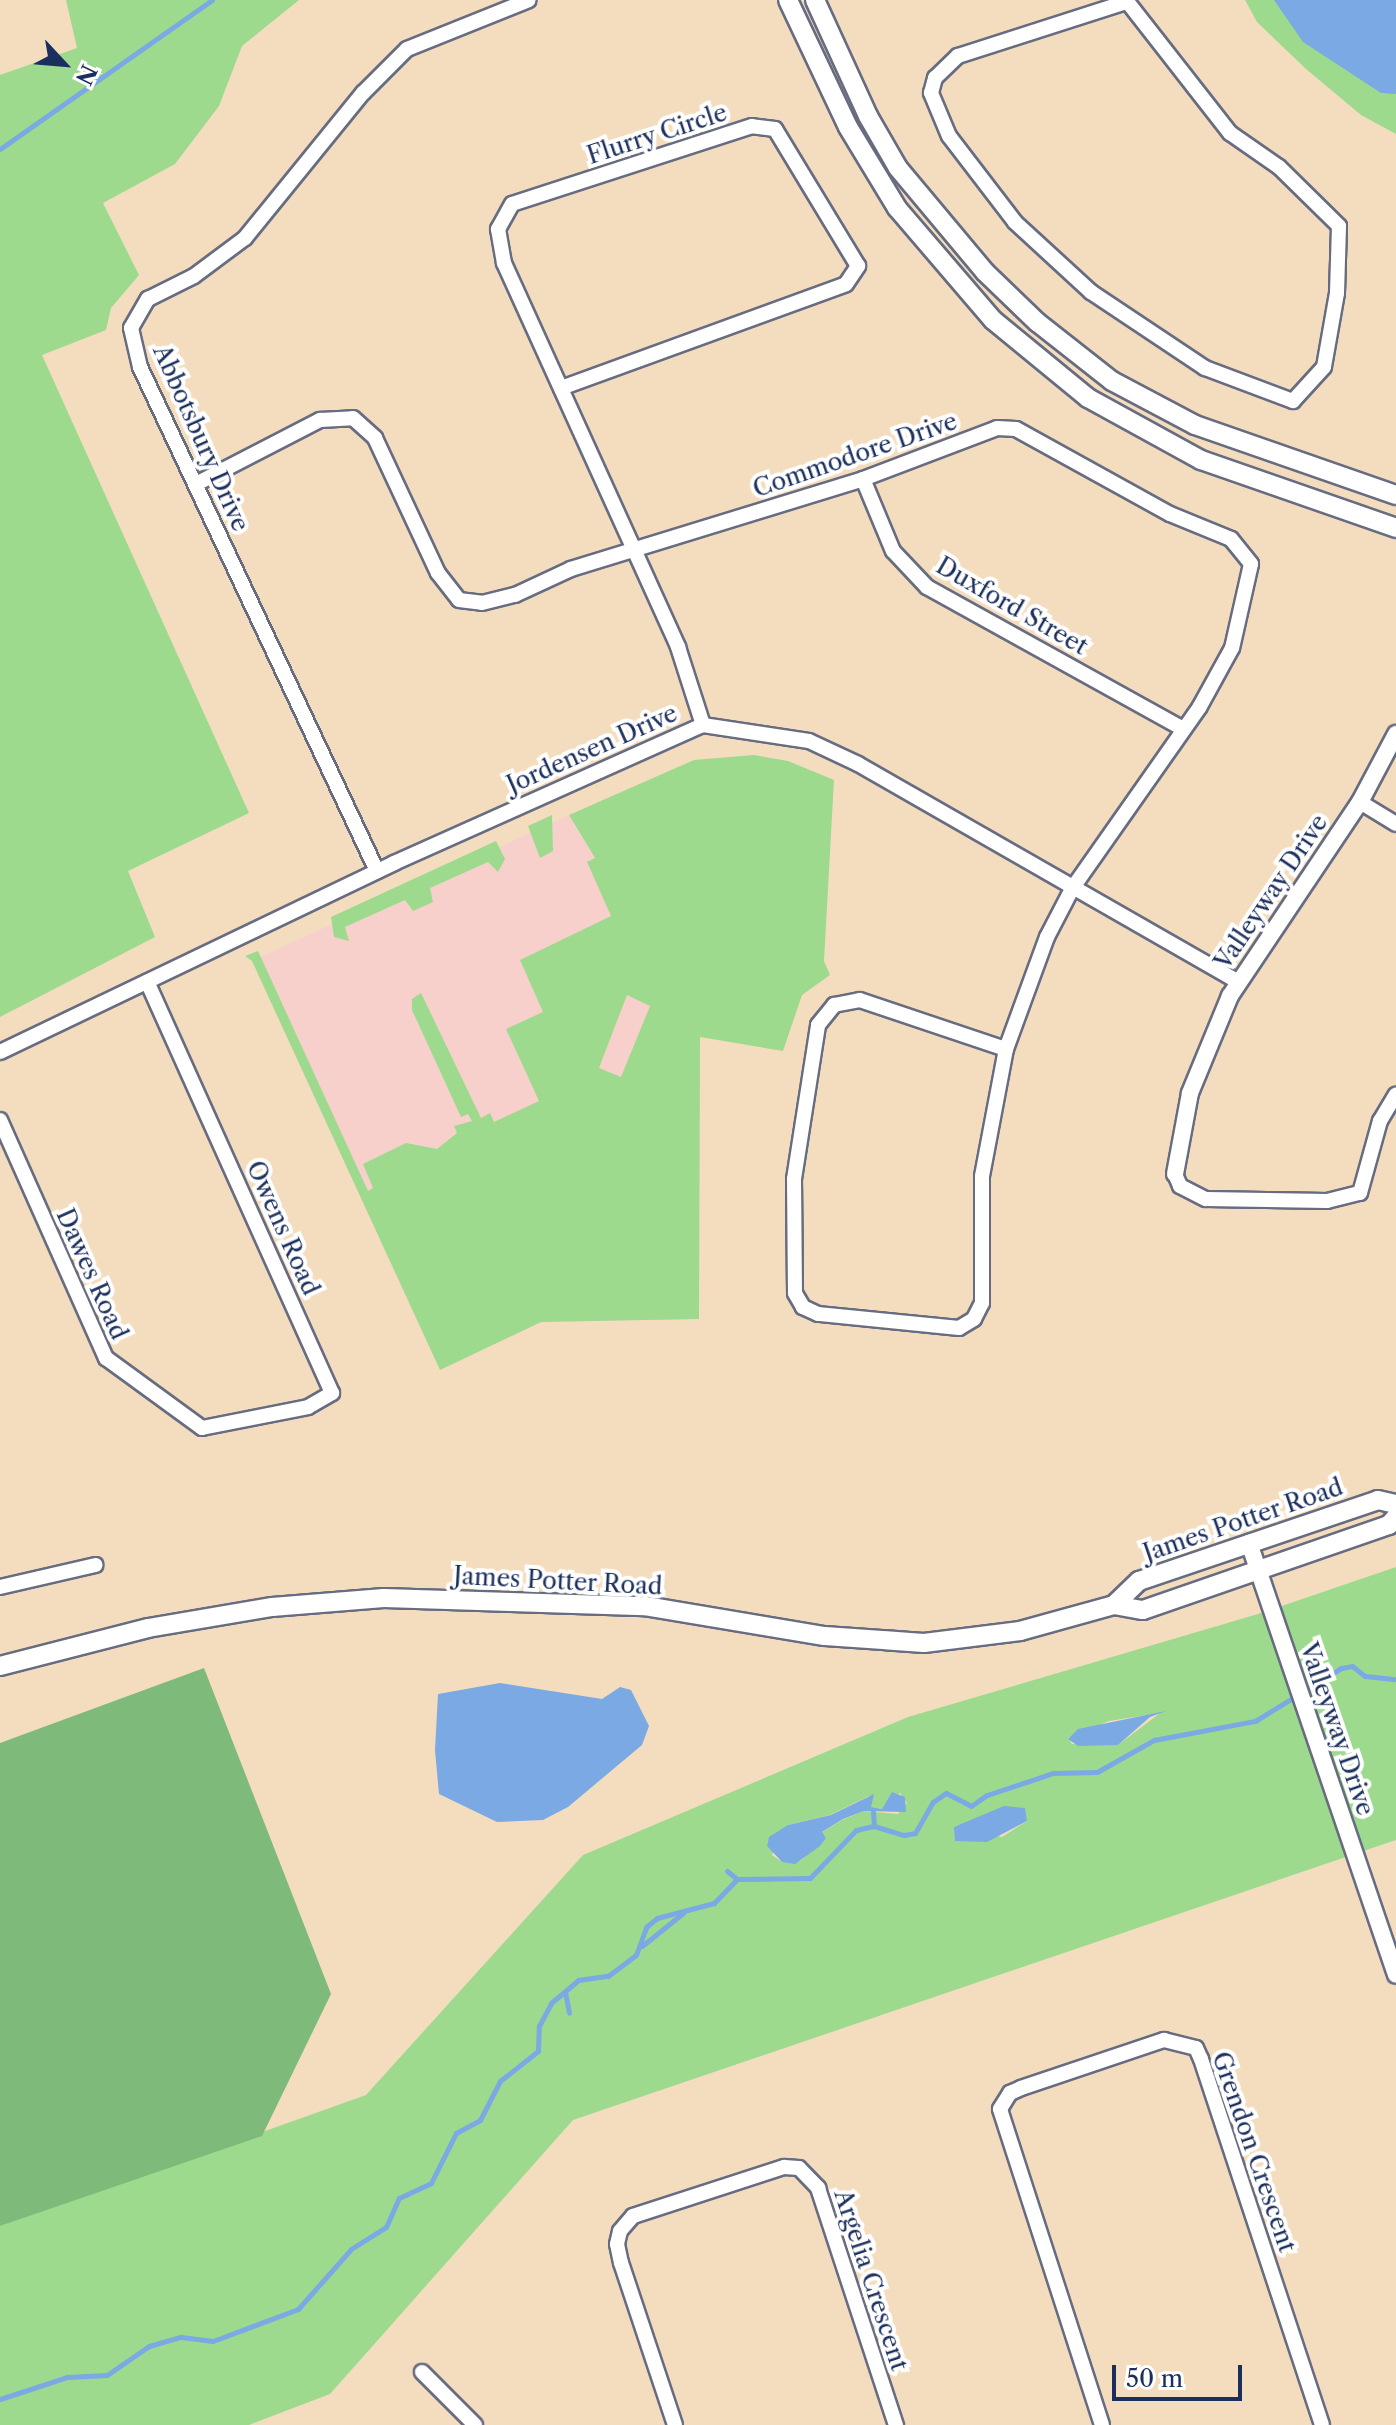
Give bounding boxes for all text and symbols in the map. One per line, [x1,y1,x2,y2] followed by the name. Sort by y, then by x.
[24,24,104,104] north arrow
[70,60,102,89] text: N
[583,98,731,170] street label: Flurry Circle
[147,340,255,536] street label: Abbotsbury Drive
[749,407,961,503] street label: Commodore Drive
[931,551,1093,661] street label: Duxford Street
[502,699,682,799] street label: Jordensen Drive
[1208,809,1334,975] street label: Valleyway Drive
[241,1156,325,1300] street label: Owens Road
[50,1204,134,1344] street label: Dawes Road
[1139,1472,1347,1568] street label: James Potter Road
[453,1561,663,1601] street label: James Potter Road
[1294,1638,1380,1820] street label: Valleyway Drive
[1206,2048,1302,2256] street label: Grendon Crescent
[828,2186,914,2374] street label: Argelia Crescent
[1116,2349,1246,2399] scale bar
[1126,2364,1183,2393] text: 50 m

